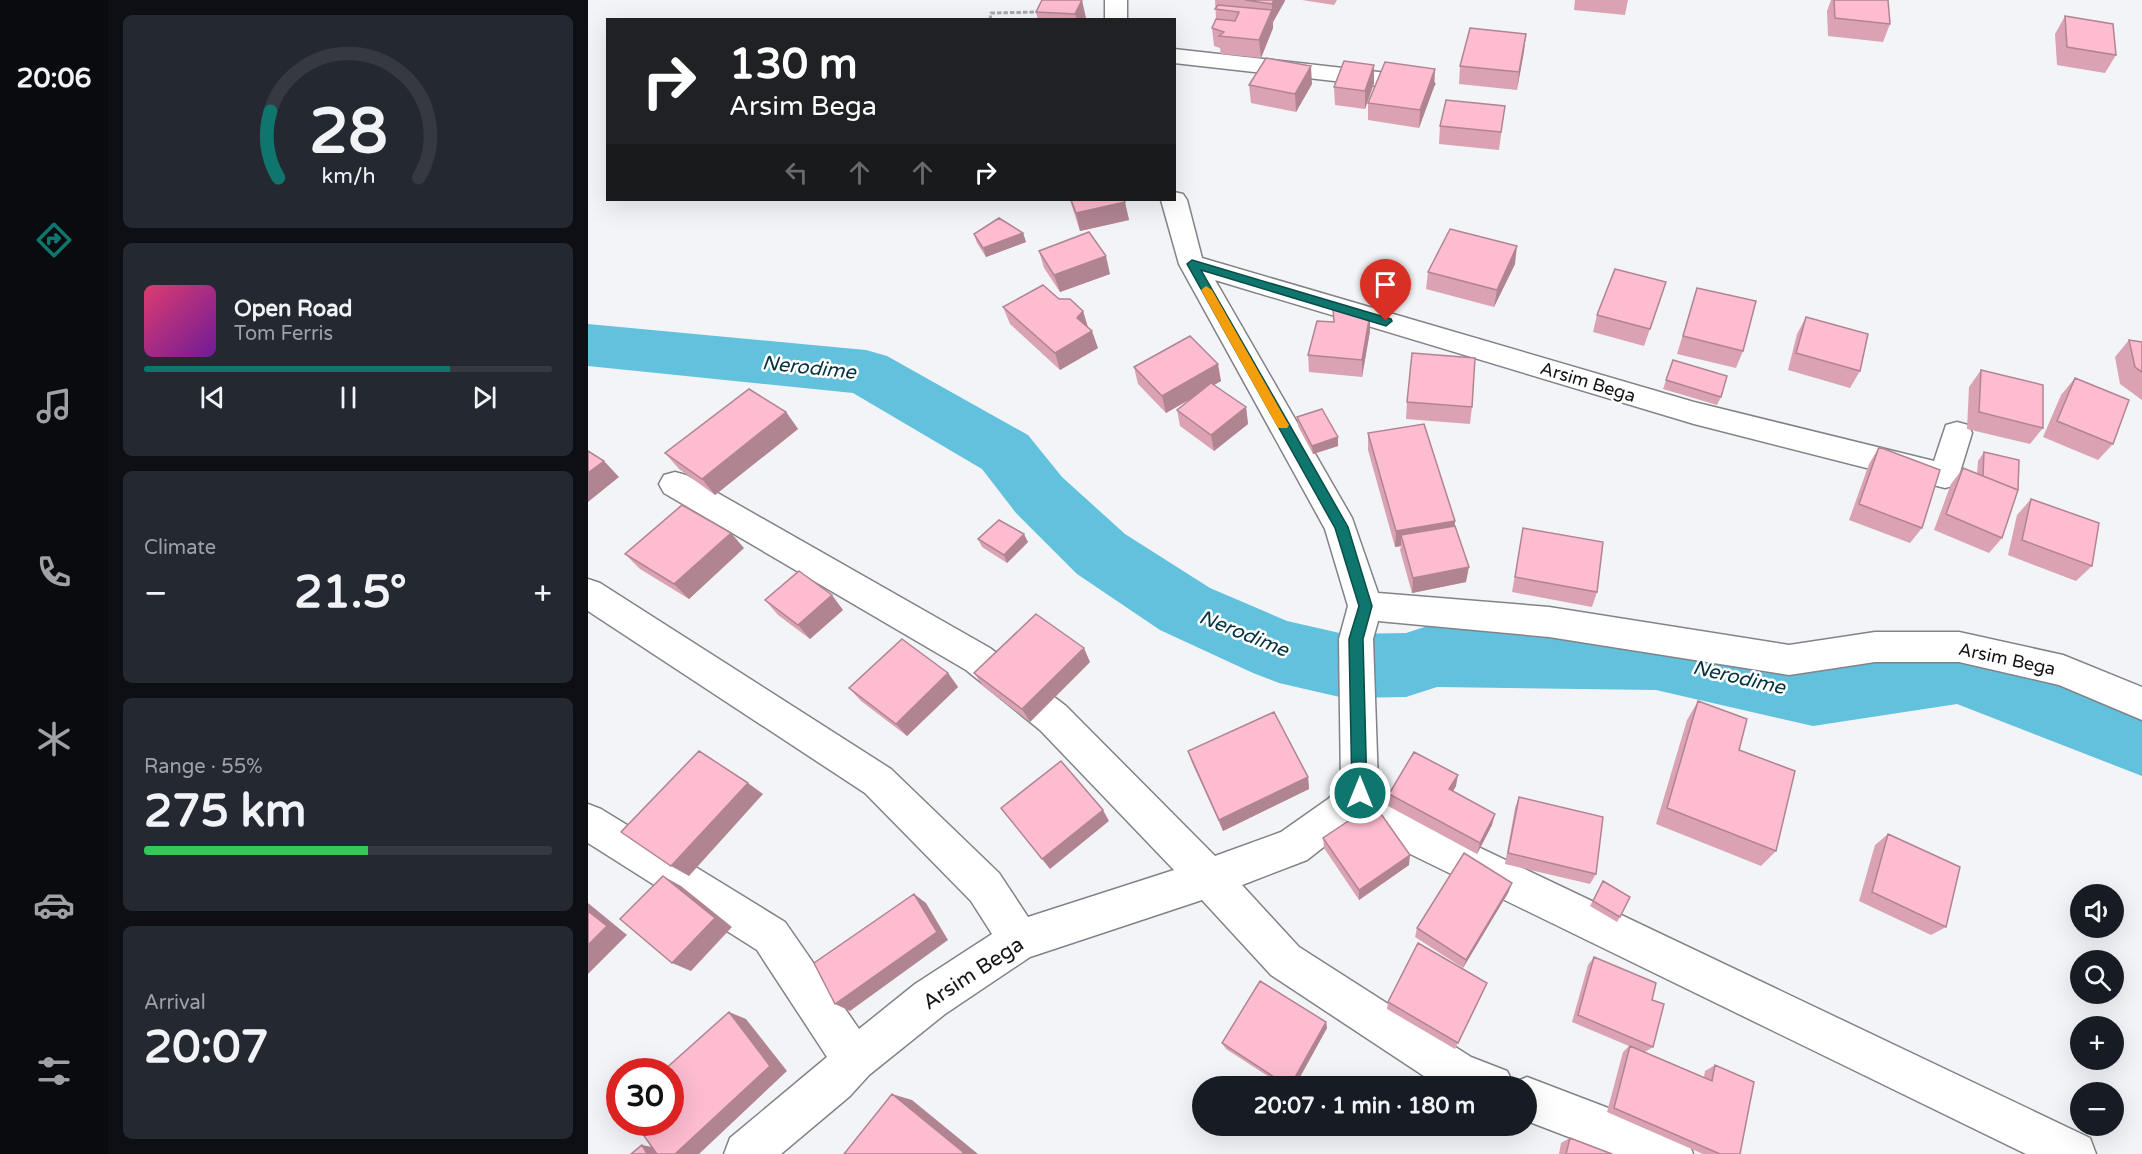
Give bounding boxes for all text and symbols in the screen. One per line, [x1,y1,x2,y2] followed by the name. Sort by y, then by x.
[729,39,858,90] text: 130 m
[630,42,708,120] icon: right
[17,62,91,95] text: 20:06
[729,90,877,123] text: Arsim Bega
[309,96,387,171] text: 28
[780,156,813,189] icon: left
[843,156,876,189] icon: ahead
[906,156,939,189] icon: ahead
[969,156,1002,189] icon: right
[321,164,375,190] text: km/h
[33,219,75,261] icon: directions
[1360,259,1411,321] pin
[1369,268,1402,301] icon: arrive
[234,296,352,322] text: Open Road
[234,322,333,346] text: Tom Ferris
[761,351,859,385] water label: Nerodime
[1538,357,1638,407] street label: Arsim Bega
[196,381,229,414] icon: previous
[332,381,365,414] icon: pause
[468,381,501,414] icon: next
[33,385,75,427] icon: music
[144,536,216,560] text: Climate
[33,551,75,593] icon: phone
[294,566,407,620] text: 21.5°
[144,574,168,613] text: −
[533,574,552,613] text: +
[1196,605,1293,663] water label: Nerodime
[1956,638,2058,680] street label: Arsim Bega
[1690,656,1789,701] water label: Nerodime
[33,718,75,760] icon: climate
[144,755,263,779] text: Range · 55%
[1328,761,1392,825] position arrow
[144,785,306,839] text: 275 km
[33,884,75,926] icon: car
[2070,884,2124,1136] map controls
[2070,884,2124,938] button: sound
[918,932,1028,1015] street label: Arsim Bega
[2070,950,2124,1004] button: search
[144,991,206,1015] text: Arrival
[2070,1016,2124,1070] button: +
[144,1021,269,1075] text: 20:07
[33,1050,75,1092] icon: filters
[606,1058,684,1136] speed limit sign: 30
[2070,1082,2124,1136] button: −
[1254,1093,1475,1119] text: 20:07 · 1 min · 180 m

